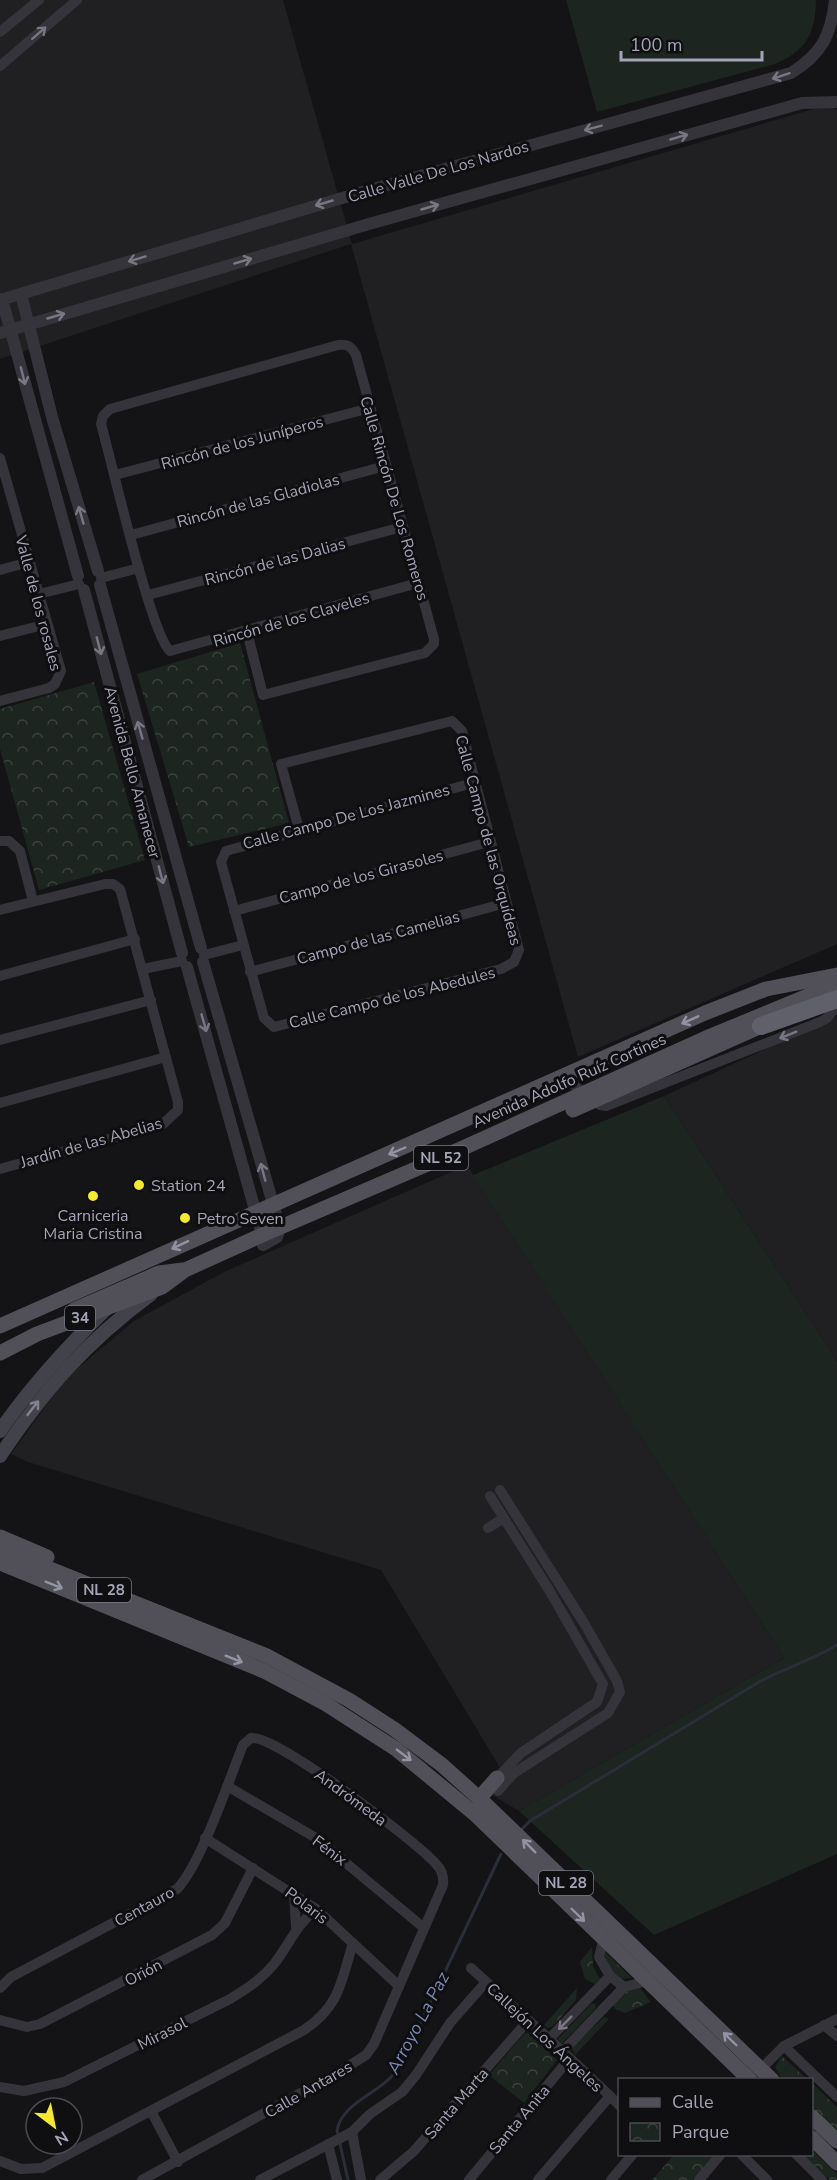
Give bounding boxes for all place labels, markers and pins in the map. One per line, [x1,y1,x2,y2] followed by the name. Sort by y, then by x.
[151,1175,226,1197] place label: Station 24
[132,1178,146,1192] marker: Station 24
[86,1189,100,1203] marker: Carniceria Maria Cristina
[44,1205,142,1245] place label: Carniceria Maria Cristina
[197,1208,283,1230] place label: Petro Seven
[178,1211,192,1225] marker: Petro Seven

